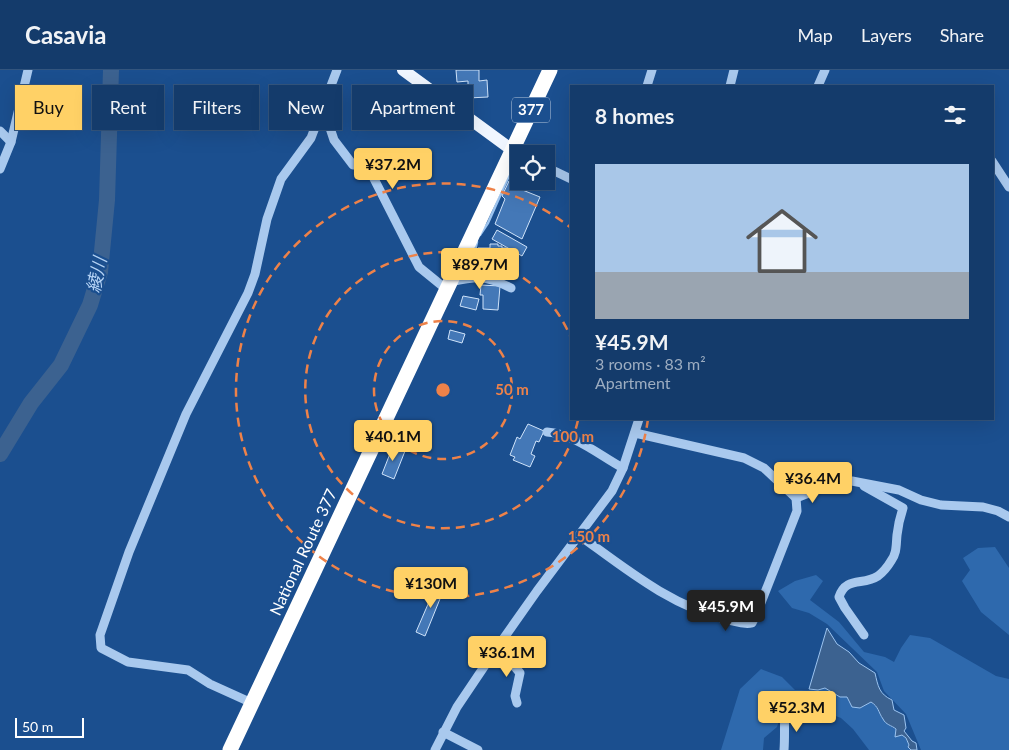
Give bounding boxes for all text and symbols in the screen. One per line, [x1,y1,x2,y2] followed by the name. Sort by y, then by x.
[25,20,106,49] text: Casavia
[797,24,833,46] text: Map
[861,24,912,46] text: Layers
[940,24,984,46] text: Share
[15,85,82,130] chip: Buy
[92,85,164,130] chip: Rent
[174,85,259,130] chip: Filters
[269,85,342,130] chip: New
[352,85,473,130] chip: Apartment
[512,98,550,122] road number: 377
[941,101,969,129] icon: filters
[595,103,674,128] text: 8 homes
[510,145,555,190] map controls
[510,145,555,190] button: locate
[352,148,434,190] pin: ¥37.2M
[365,154,421,173] text: ¥37.2M
[737,196,827,286] icon: home
[439,248,521,290] pin: ¥89.7M
[82,253,111,295] water label: 綾川
[452,254,508,273] text: ¥89.7M
[595,329,669,354] text: ¥45.9M
[595,354,706,373] text: 3 rooms · 83 m²
[595,373,670,392] text: Apartment
[495,380,529,398] text: 50 m
[434,381,452,399] centre of rings
[352,420,434,462] pin: ¥40.1M
[365,426,421,445] text: ¥40.1M
[552,427,594,445] text: 100 m
[772,462,854,504] pin: ¥36.4M
[785,468,841,487] text: ¥36.4M
[265,486,340,618] street label: National Route 377
[568,527,610,545] text: 150 m
[396,566,466,609] pin: ¥130M
[405,573,457,592] text: ¥130M
[685,590,767,632] pin: ¥45.9M
[698,596,754,615] text: ¥45.9M
[466,636,548,678] pin: ¥36.1M
[479,642,535,661] text: ¥36.1M
[756,690,838,733] pin: ¥52.3M
[769,697,825,716] text: ¥52.3M
[15,715,84,738] scale bar
[22,718,53,735] text: 50 m

